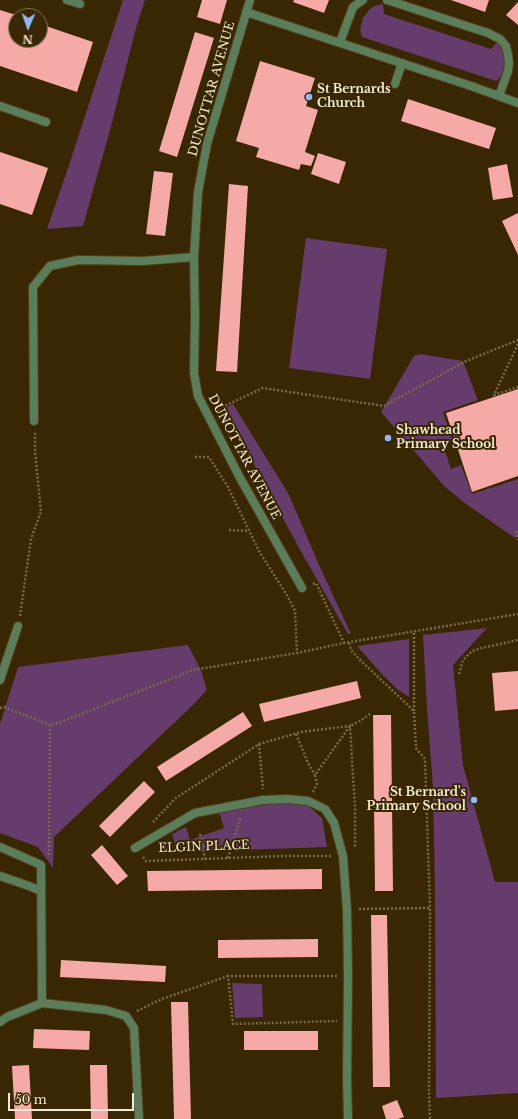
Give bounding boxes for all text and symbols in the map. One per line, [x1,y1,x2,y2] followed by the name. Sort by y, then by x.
[8,8,48,48] north arrow
[186,20,238,158] street label: DUNOTTAR AVENUE
[22,32,33,46] text: N
[317,83,391,111] place label: St Bernards Church
[304,92,314,102] marker: St Bernards Church
[205,392,283,522] street label: DUNOTTAR AVENUE
[396,424,495,452] place label: Shawhead Primary School
[383,433,393,443] marker: Shawhead Primary School
[367,786,466,814] place label: St Bernard's Primary School
[469,795,479,805] marker: St Bernard's Primary School
[158,838,250,856] street label: ELGIN PLACE
[10,1085,136,1111] scale bar
[15,1092,47,1107] text: 50 m

